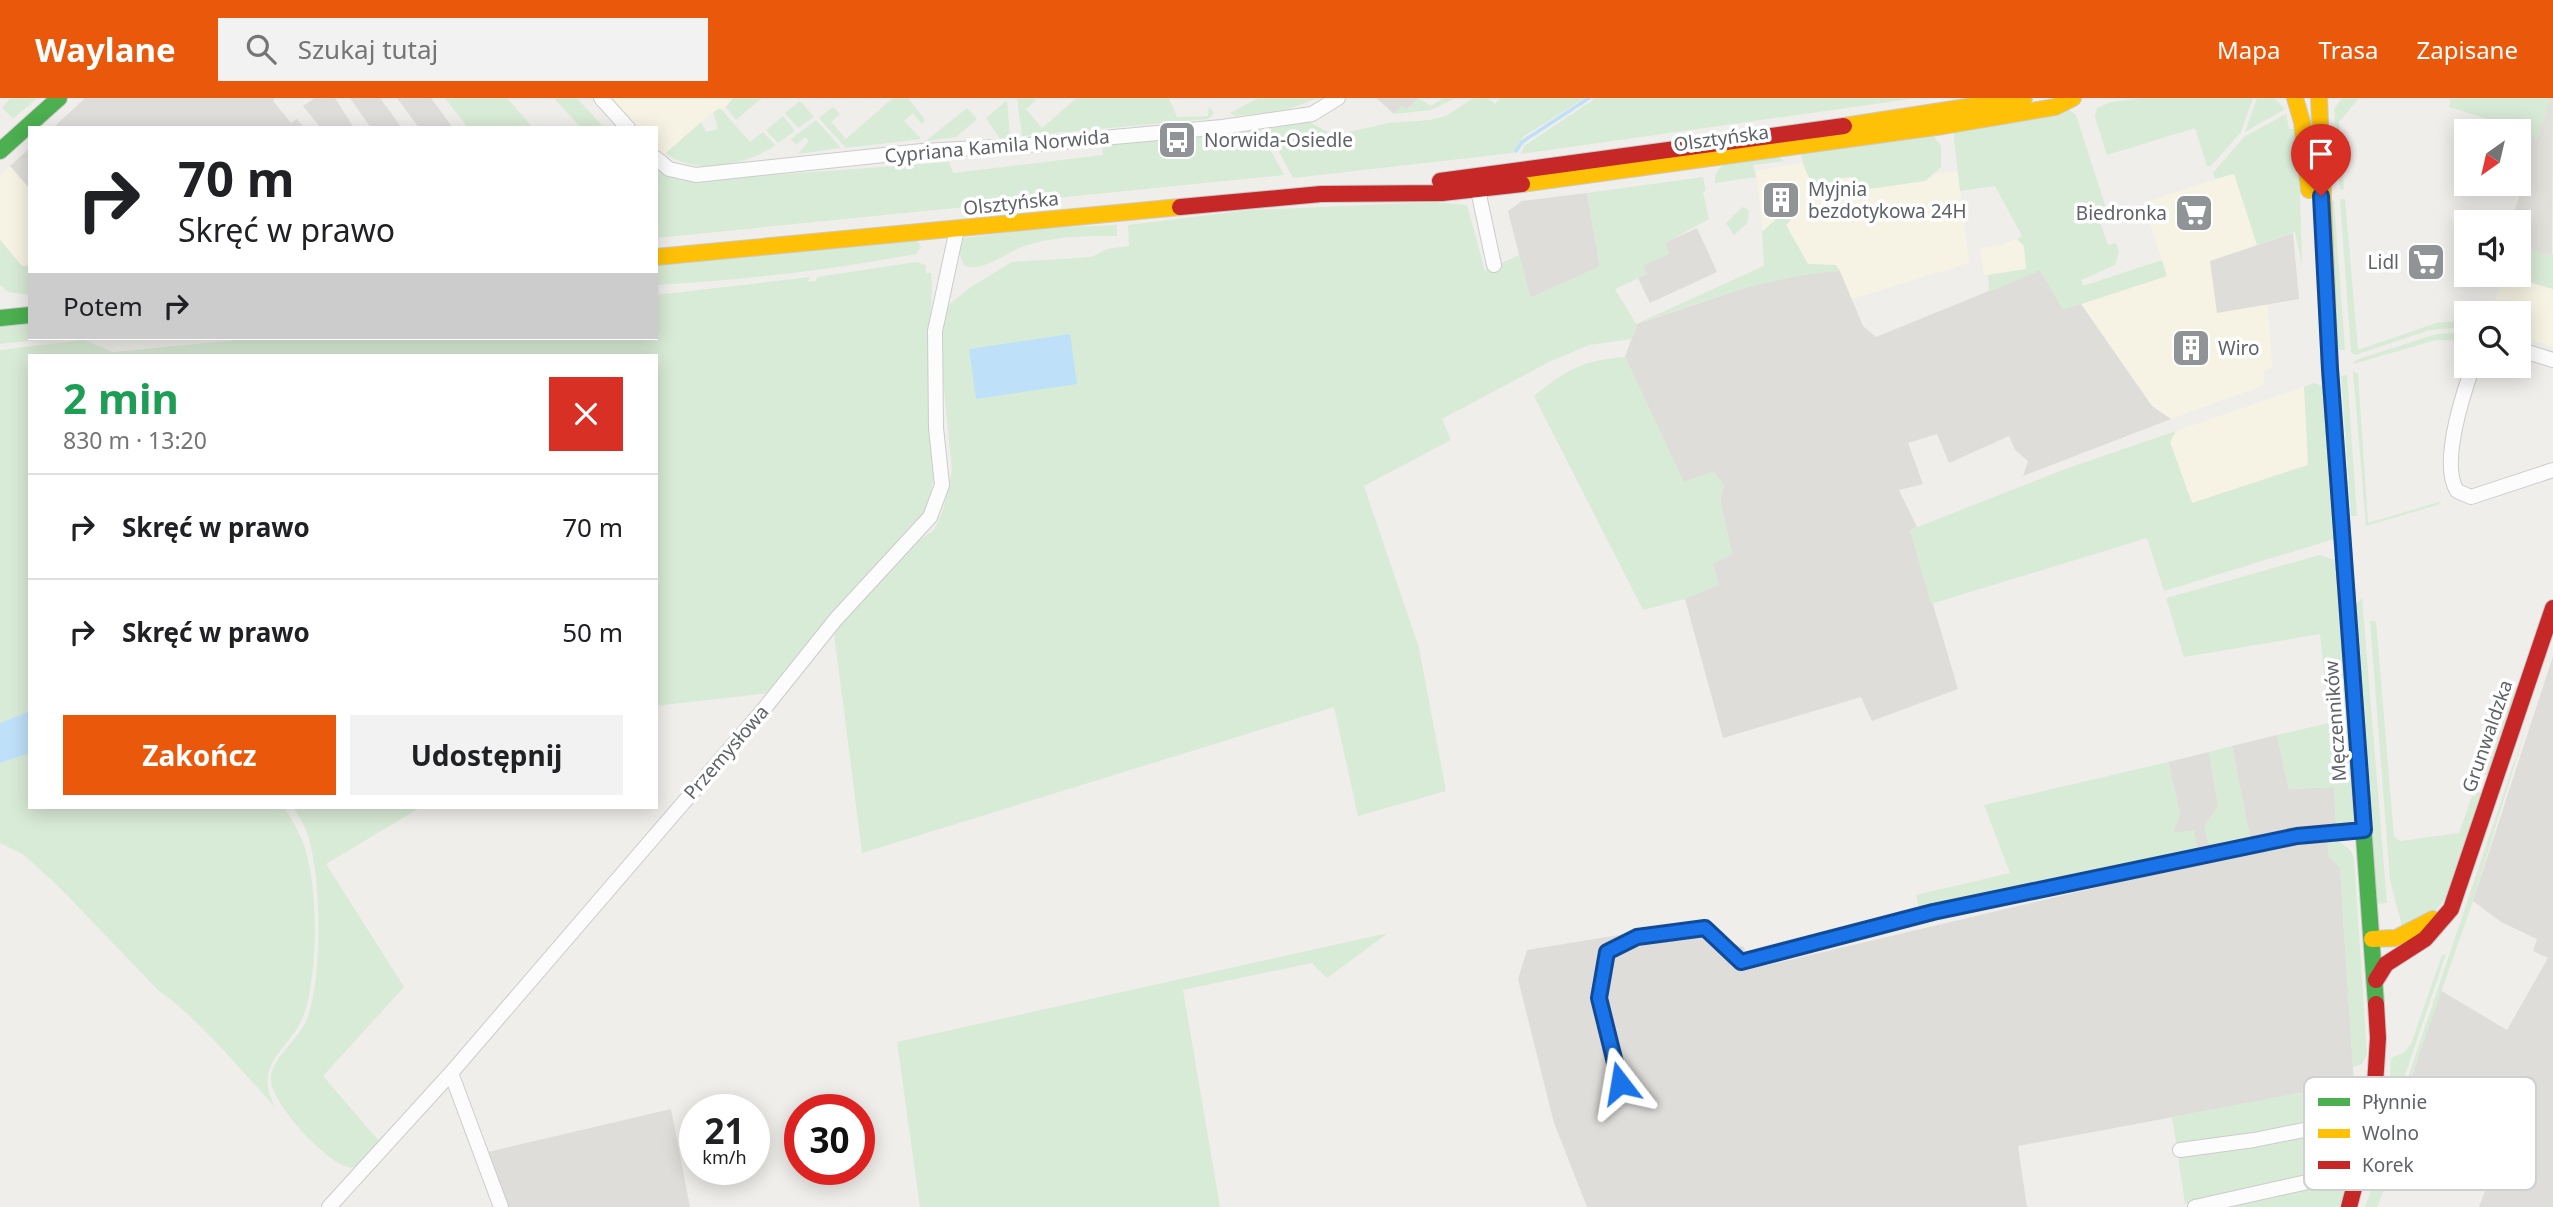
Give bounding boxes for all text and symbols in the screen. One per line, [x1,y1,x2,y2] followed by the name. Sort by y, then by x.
[218,18,708,81] search box
[35,27,176,72] text: Waylane
[242,30,280,68] icon: search
[298,31,438,67] text: Szukaj tutaj
[2217,33,2281,66] text: Mapa
[2319,33,2379,66] text: Trasa
[2417,33,2518,66] text: Zapisane
[1672,118,1770,158] street label: Olsztyńska
[1156,119,1198,161] bus stop icon: Norwida-Osiedle
[2454,119,2530,196] north arrow
[2454,119,2531,378] map controls
[883,123,1111,169] street label: Cypriana Kamila Norwida
[2291,124,2351,196] pin
[1204,127,1353,153] place label: Norwida-Osiedle
[2302,135,2340,173] icon: arrive
[178,145,295,211] text: 70 m
[63,154,154,245] icon: right
[1808,176,1966,224] place label: Myjnia bezdotykowa 24H
[1760,179,1802,221] building icon: Myjnia bezdotykowa 24H
[962,185,1060,221] street label: Olsztyńska
[2173,192,2215,234] supermarket icon: Biedronka
[2076,200,2167,226] place label: Biedronka
[178,208,395,251] text: Skręć w prawo
[2454,210,2531,287] button: sound
[2405,241,2447,283] supermarket icon: Lidl
[2368,249,2399,275] place label: Lidl
[157,287,195,325] icon: right
[63,288,143,324] text: Potem
[2454,301,2531,378] button: search
[2170,327,2212,369] building icon: Wiro
[2218,335,2260,361] place label: Wiro
[63,369,179,426] text: 2 min
[549,377,623,451] button: close
[63,424,207,456] text: 830 m · 13:20
[63,508,101,546] icon: right
[122,509,310,545] text: Skręć w prawo
[562,509,623,545] text: 70 m
[63,613,101,651] icon: right
[122,614,310,650] text: Skręć w prawo
[562,614,623,650] text: 50 m
[2318,660,2352,782] street label: Męczenników
[2456,676,2518,796] street label: Grunwaldzka
[678,699,774,805] street label: Przemysłowa
[63,715,336,795] button: Zakończ
[350,715,623,795] button: Udostępnij
[1583,1046,1657,1120] position arrow
[2304,1077,2536,1190] legend
[2362,1089,2427,1115] text: Płynnie
[784,1094,875,1185] speed limit sign: 30
[704,1107,745,1154] text: 21
[2362,1120,2419,1146] text: Wolno
[702,1145,747,1169] text: km/h
[2362,1152,2414,1178] text: Korek

